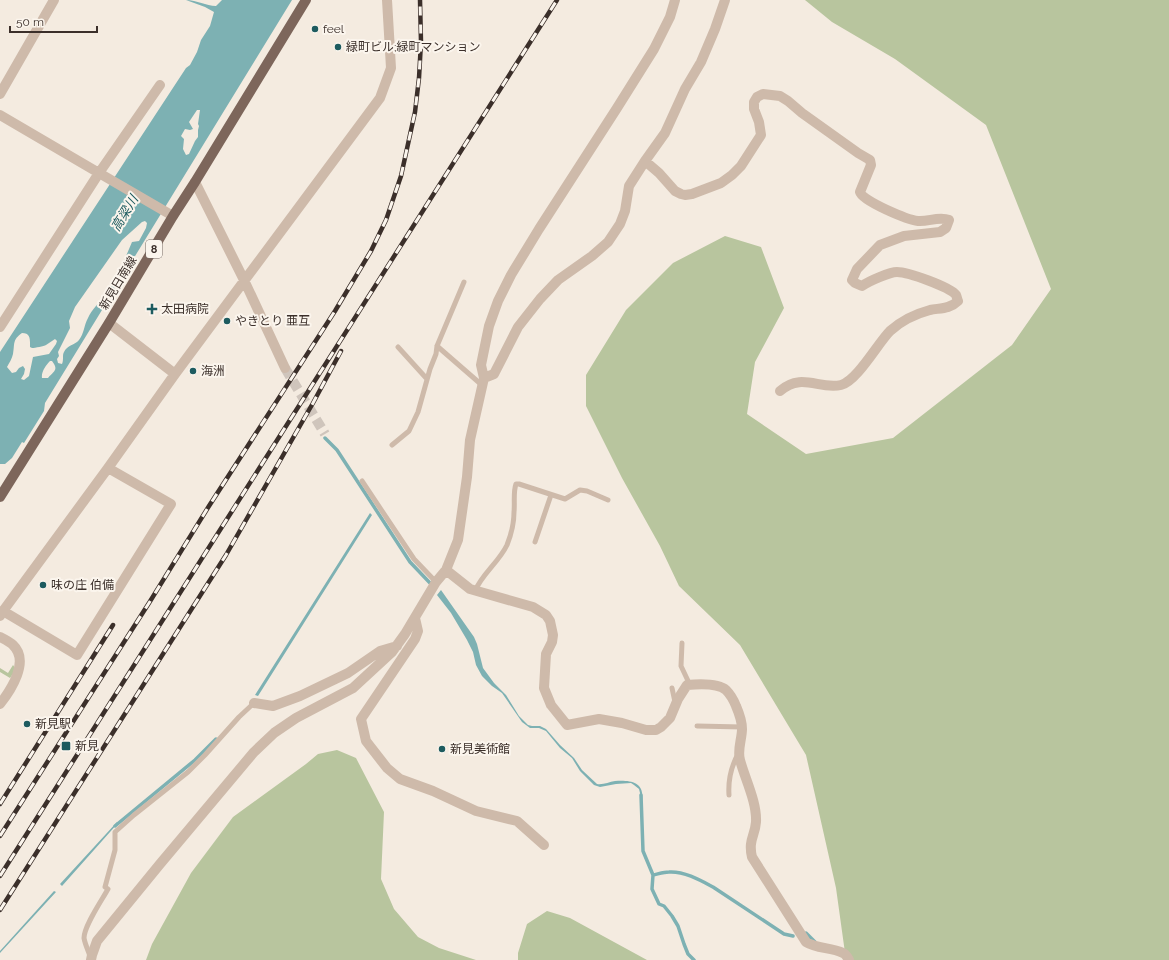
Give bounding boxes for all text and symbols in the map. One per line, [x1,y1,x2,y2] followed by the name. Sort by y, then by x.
[10,8,97,34] scale bar
[16,15,44,29] text: 50 m
[323,22,345,36] place label: feel
[310,24,320,34] marker: feel
[346,40,480,54] place label: 緑町ビル;緑町マンション
[333,42,343,52] marker: 緑町ビル;緑町マンション
[108,191,142,234] water label: 高梁川
[146,240,162,258] road number: 8
[97,254,139,312] street label: 新見日南線
[161,302,209,316] place label: 太田病院
[146,303,158,315] marker: 太田病院
[235,314,310,328] place label: やきとり 亜互
[222,316,232,326] marker: やきとり 亜互
[201,364,225,378] place label: 海洲
[188,366,198,376] marker: 海洲
[51,578,114,592] place label: 味の庄 伯備
[38,580,48,590] marker: 味の庄 伯備
[35,717,71,731] place label: 新見駅
[22,719,32,729] marker: 新見駅
[75,739,99,753] place label: 新見
[60,740,72,752] marker: 新見
[450,742,510,756] place label: 新見美術館
[437,744,447,754] marker: 新見美術館

